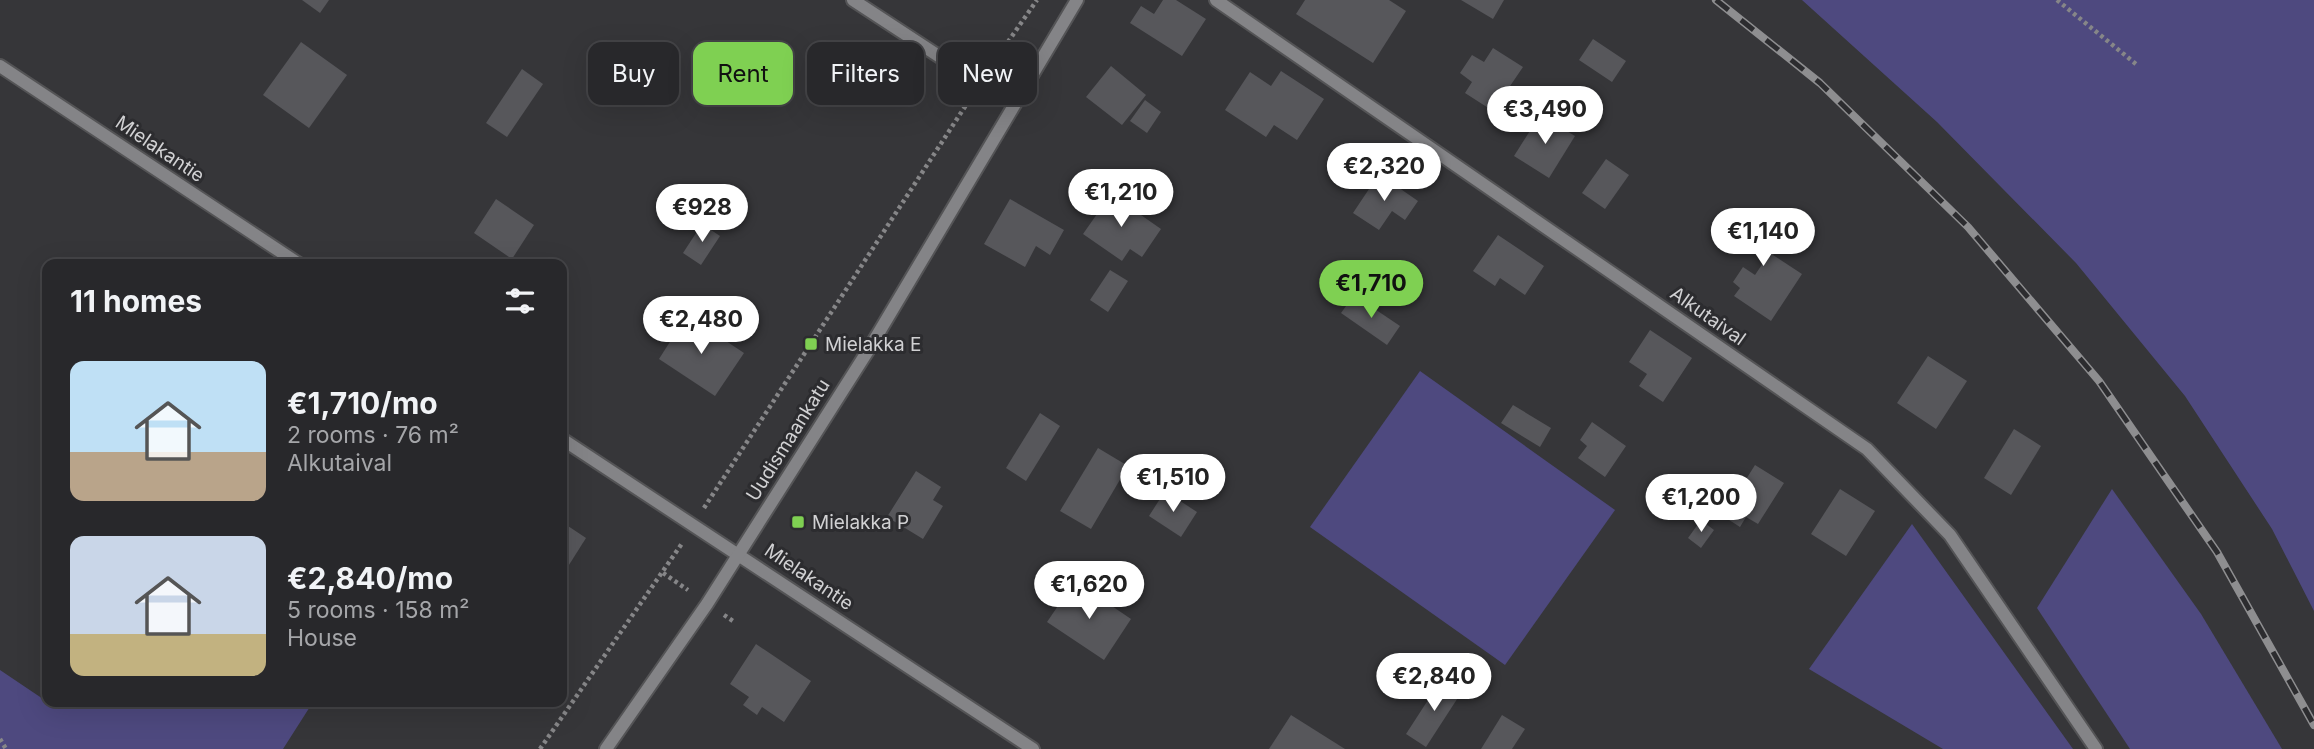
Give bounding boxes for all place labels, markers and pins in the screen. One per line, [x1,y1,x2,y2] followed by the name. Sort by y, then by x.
[1488,86,1602,146] pin: €3,490
[1327,144,1441,203] pin: €2,320
[1064,170,1178,229] pin: €1,210
[661,184,743,244] pin: €928
[1706,208,1820,268] pin: €1,140
[1314,260,1428,320] pin: €1,710
[644,296,758,356] pin: €2,480
[825,333,921,356] place label: Mielakka E
[803,336,819,352] marker: Mielakka E
[1116,454,1230,514] pin: €1,510
[1644,475,1758,534] pin: €1,200
[812,511,909,534] place label: Mielakka P
[790,514,806,530] marker: Mielakka P
[1032,562,1146,621] pin: €1,620
[1377,654,1491,713] pin: €2,840

